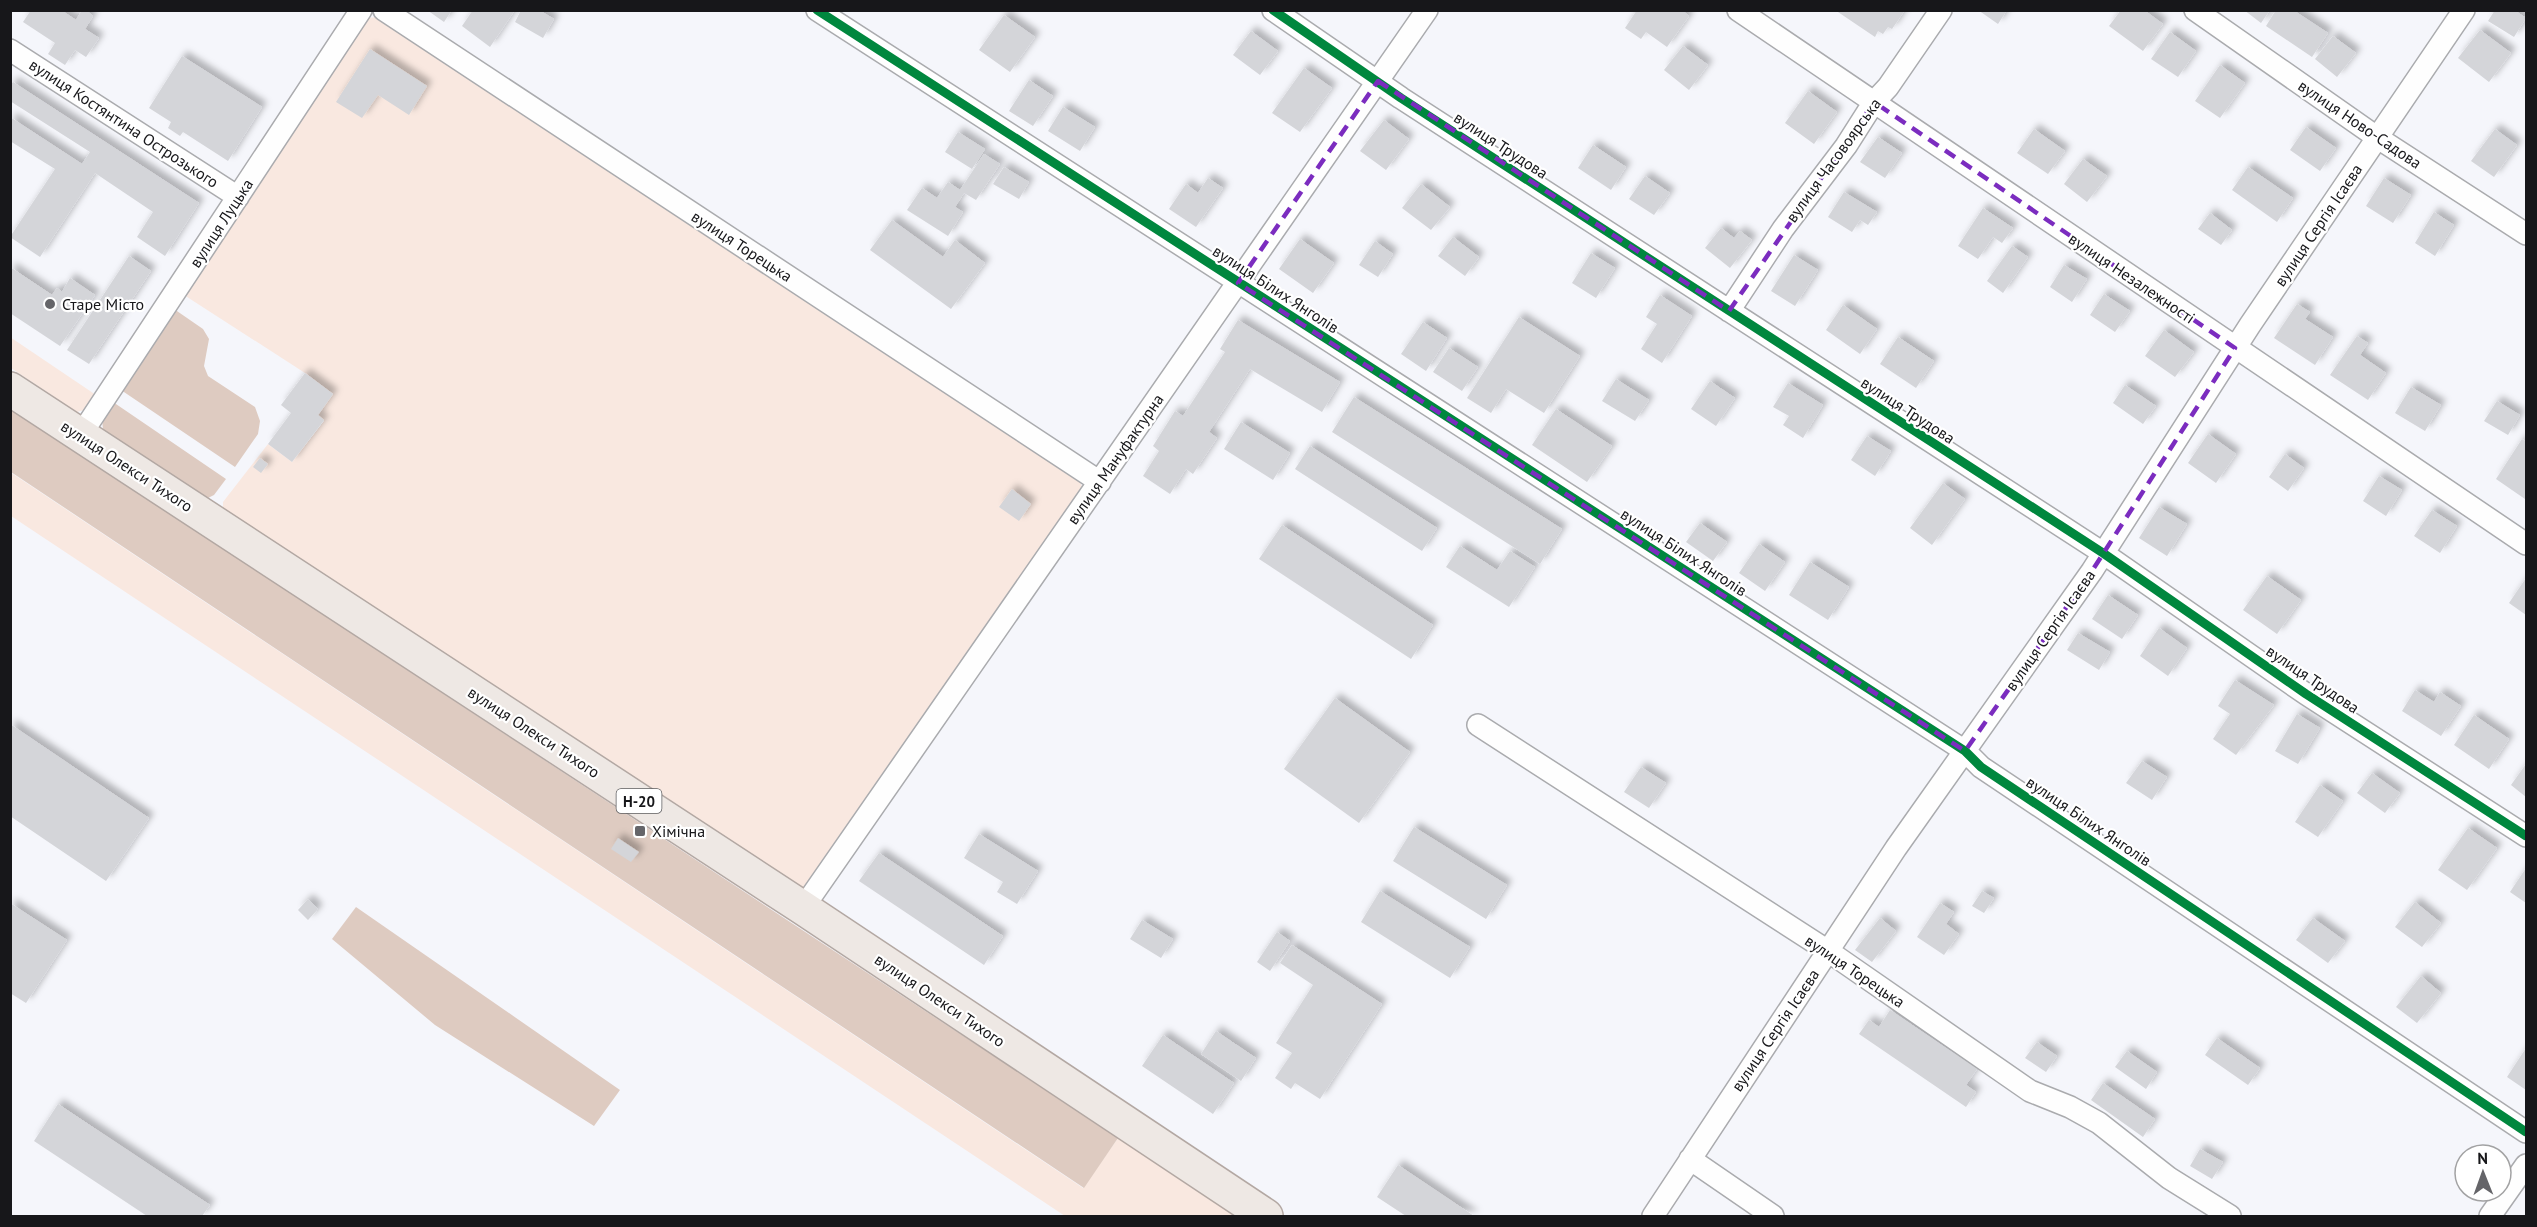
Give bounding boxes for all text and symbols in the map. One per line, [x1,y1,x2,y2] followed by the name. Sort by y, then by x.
[26,54,222,192] street label: вулиця Костянтина Острозького
[2295,75,2425,173] street label: вулиця Ново-Садова
[1781,94,1885,226] street label: вулиця Часовоярська
[1450,107,1552,183] street label: вулиця Трудова
[2270,160,2366,290] street label: вулиця Сергія Ісаєва
[185,175,257,271] street label: вулиця Луцька
[688,206,796,286] street label: вулиця Торецька
[2065,228,2199,328] street label: вулиця Незалежності
[1209,241,1343,337] street label: вулиця Білих Янголів
[62,294,144,314] place label: Старе Місто
[43,297,57,311] marker: Старе Місто
[1857,372,1959,448] street label: вулиця Трудова
[1062,390,1168,528] street label: вулиця Мануфактурна
[57,416,197,516] street label: вулиця Олекси Тихого
[1617,504,1751,600] street label: вулиця Білих Янголів
[2001,566,2099,694] street label: вулиця Сергія Ісаєва
[2263,640,2363,718] street label: вулиця Трудова
[464,682,604,782] street label: вулиця Олекси Тихого
[2023,772,2155,870] street label: вулиця Білих Янголів
[616,789,662,813] road number: Н-20
[652,821,705,841] place label: Хімічна
[633,824,647,838] marker: Хімічна
[1801,930,1909,1012] street label: вулиця Торецька
[871,949,1009,1051] street label: вулиця Олекси Тихого
[1727,965,1823,1095] street label: вулиця Сергія Ісаєва
[2453,1143,2513,1203] north arrow
[2477,1148,2488,1168] text: N

